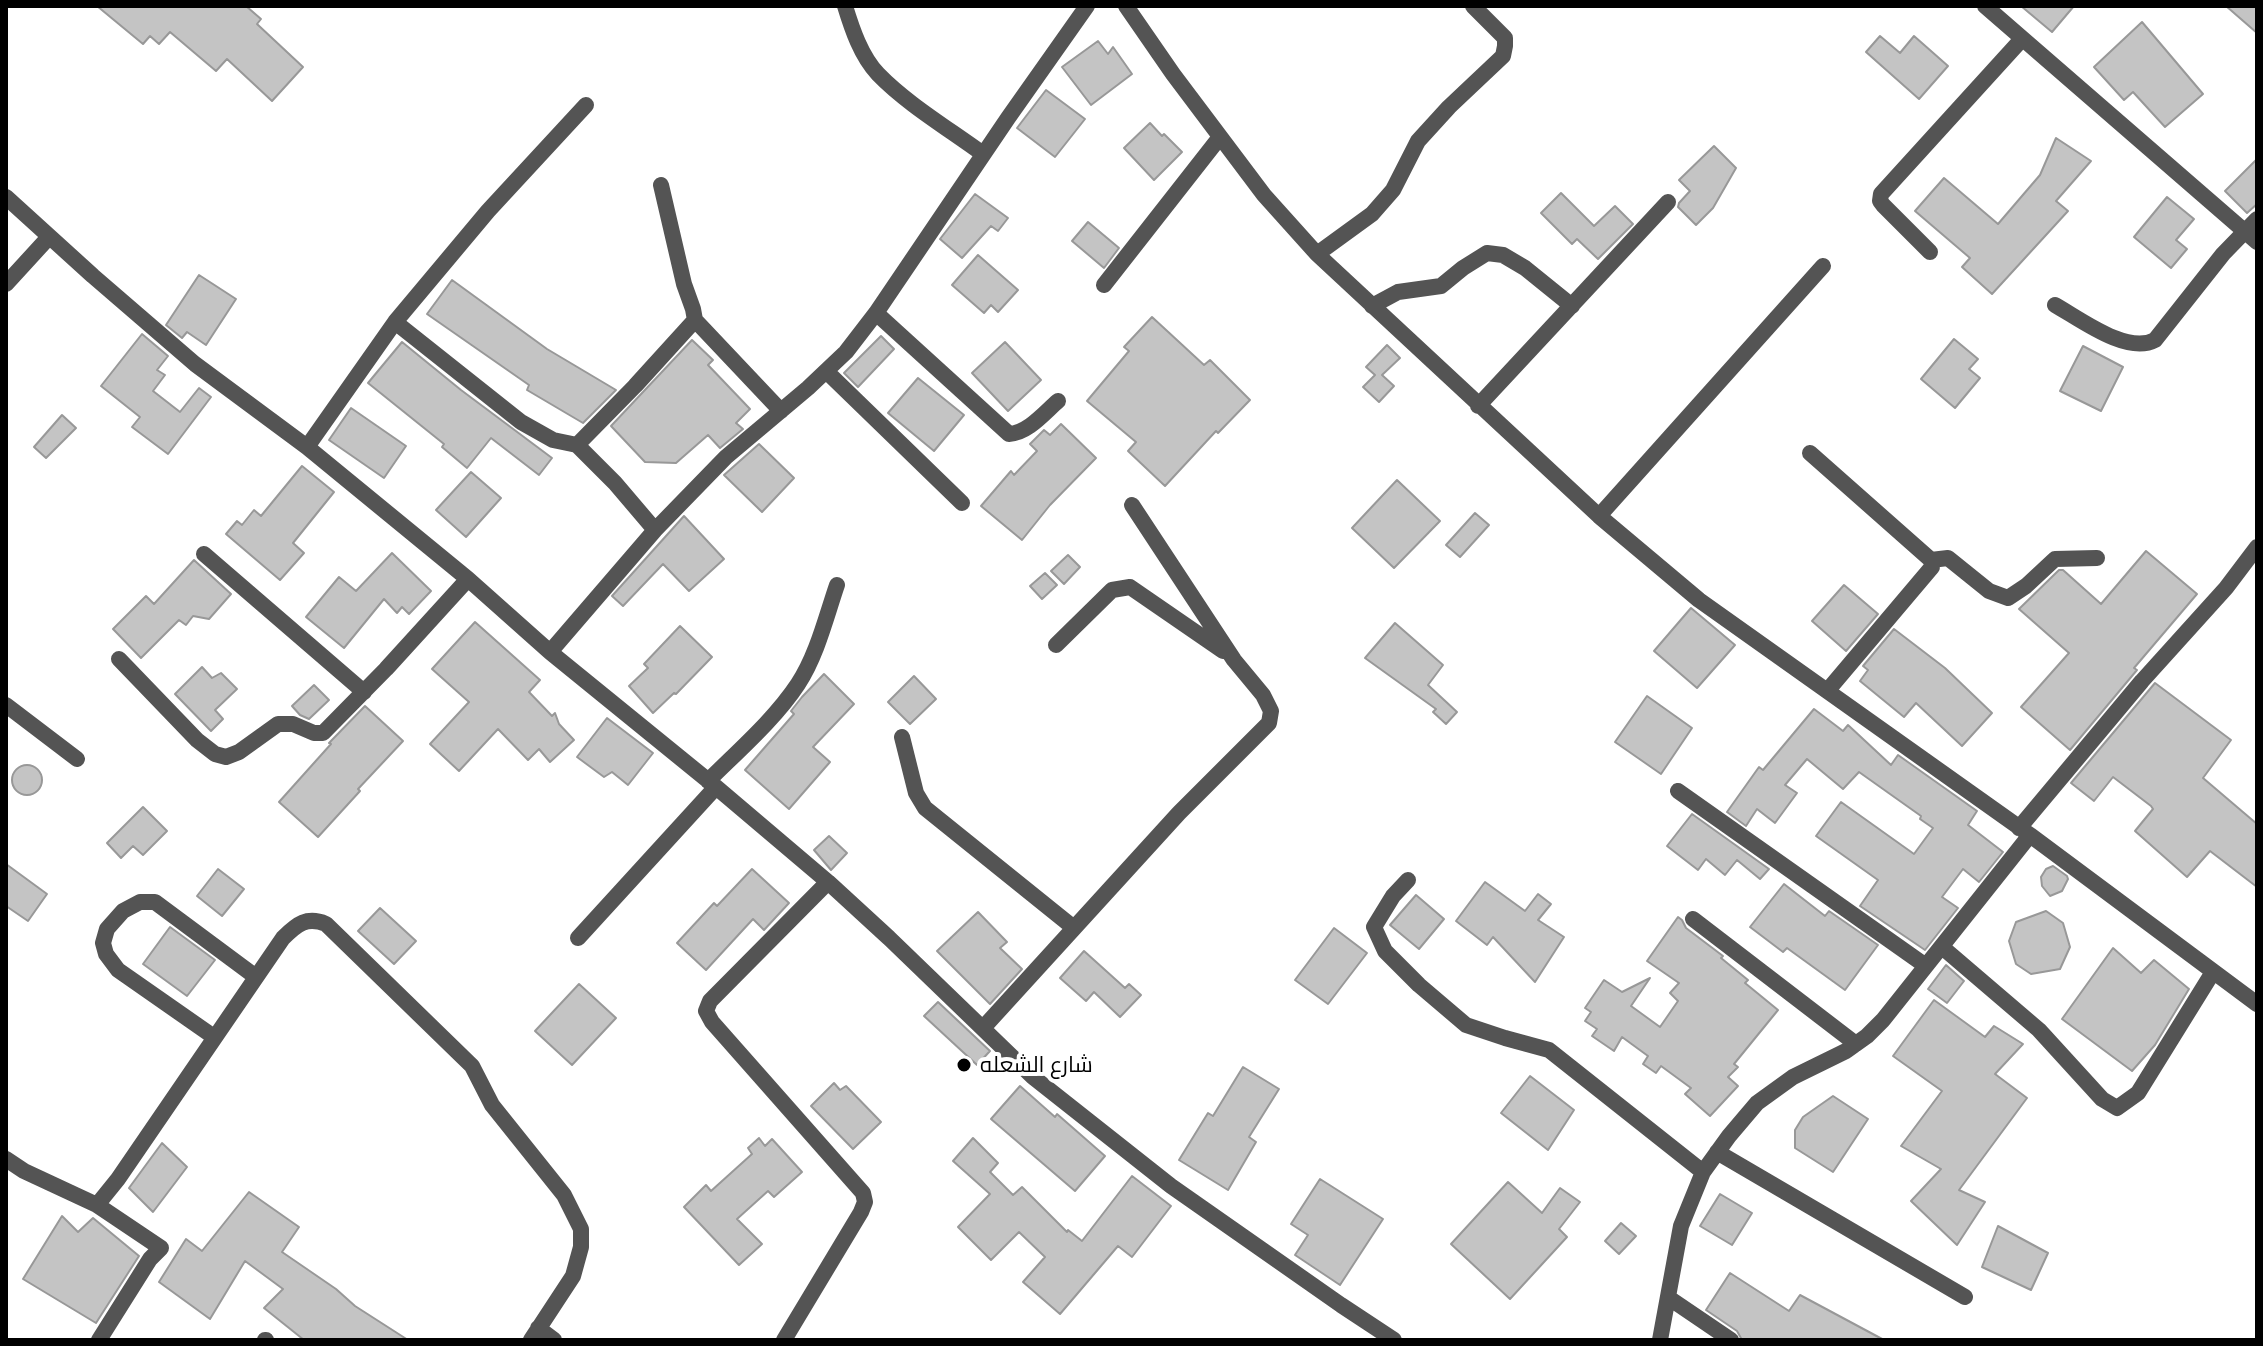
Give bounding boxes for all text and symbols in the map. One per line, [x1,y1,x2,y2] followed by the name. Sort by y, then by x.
[980,1052,1093,1078] place label: شارع الشعله
[955,1056,973,1074] marker: شارع الشعله

